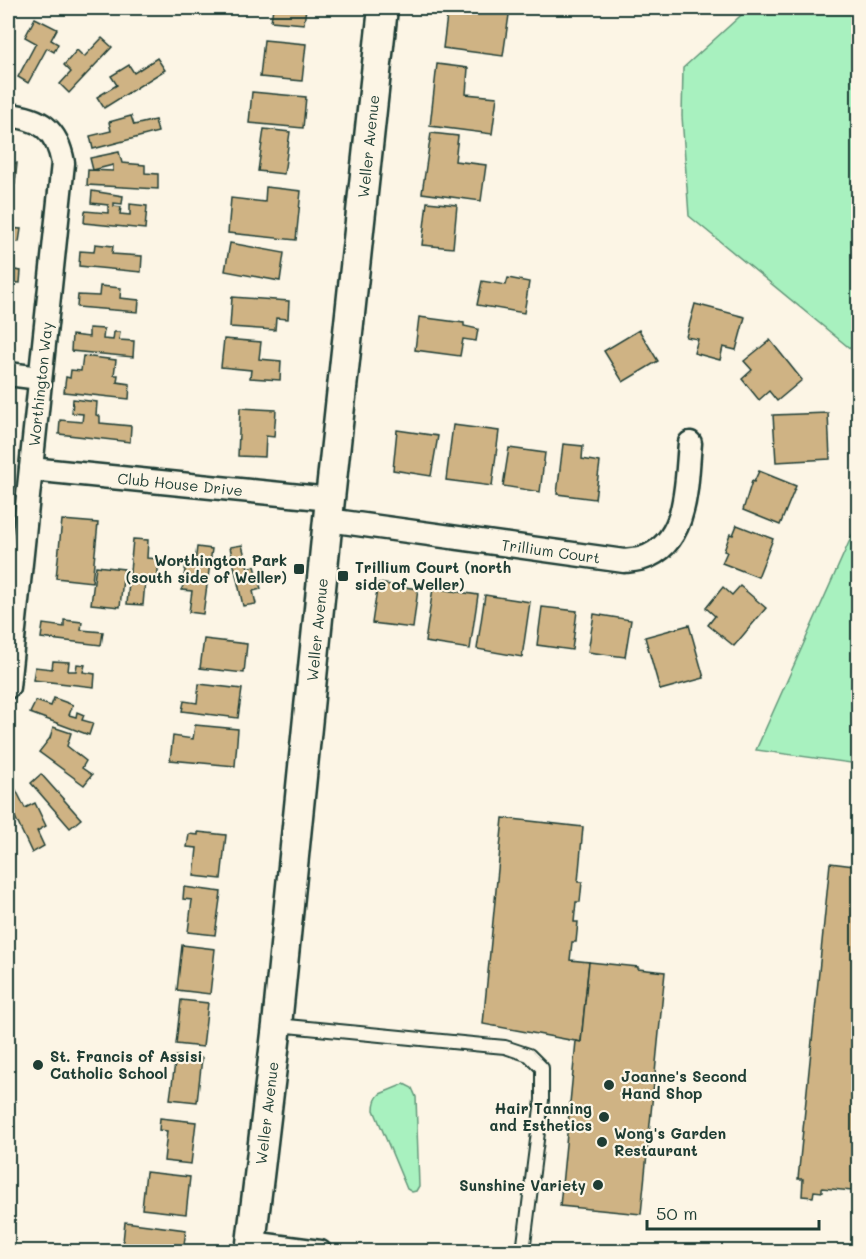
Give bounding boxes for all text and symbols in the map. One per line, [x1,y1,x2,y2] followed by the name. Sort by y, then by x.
[353,94,384,199] street label: Weller Avenue
[24,321,57,447] street label: Worthington Way
[117,468,244,500] street label: Club House Drive
[500,534,602,568] street label: Trillium Court
[126,550,287,587] place label: Worthington Park (south side of Weller)
[355,557,511,594] place label: Trillium Court (north side of Weller)
[292,562,306,576] marker: Worthington Park (south side of Weller)
[336,569,350,583] marker: Trillium Court (north side of Weller)
[302,577,332,682] street label: Weller Avenue
[50,1046,203,1083] place label: St. Francis of Assisi Catholic School
[31,1058,45,1072] marker: St. Francis of Assisi Catholic School
[250,1060,283,1166] street label: Weller Avenue
[621,1066,747,1103] place label: Joanne's Second Hand Shop
[602,1078,616,1092] marker: Joanne's Second Hand Shop
[490,1098,592,1135] place label: Hair Tanning and Esthetics
[597,1110,611,1124] marker: Hair Tanning and Esthetics
[614,1123,726,1160] place label: Wong's Garden Restaurant
[595,1135,609,1149] marker: Wong's Garden Restaurant
[459,1175,586,1195] place label: Sunshine Variety
[591,1178,605,1192] marker: Sunshine Variety
[647,1193,820,1231] scale bar
[656,1201,698,1225] text: 50 m

